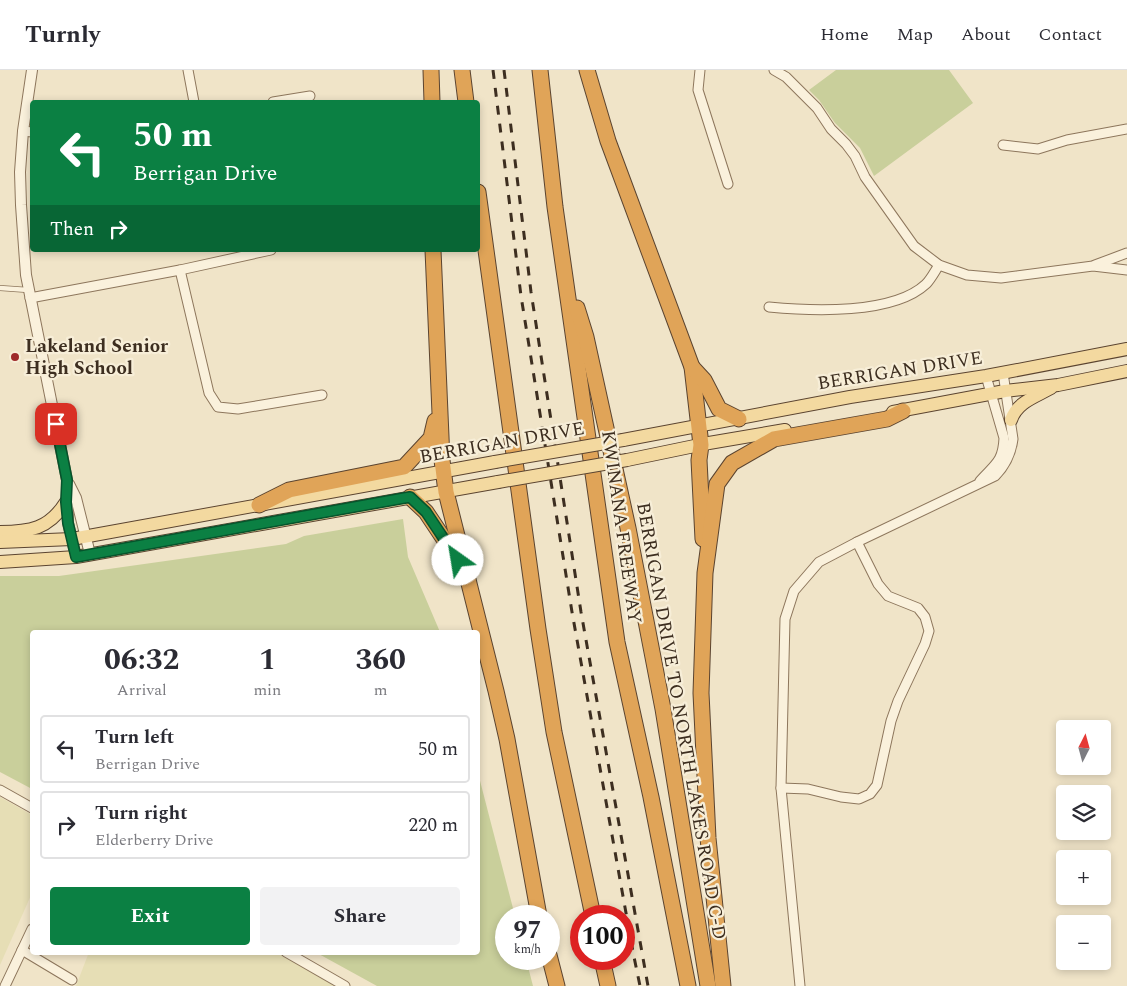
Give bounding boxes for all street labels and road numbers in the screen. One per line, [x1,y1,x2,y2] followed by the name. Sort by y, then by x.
[815,344,985,398] street label: BERRIGAN DRIVE
[417,414,587,472] street label: BERRIGAN DRIVE
[593,428,649,626] street label: KWINANA FREEWAY
[628,500,734,942] street label: BERRIGAN DRIVE TO NORTH LAKES ROAD C-D

